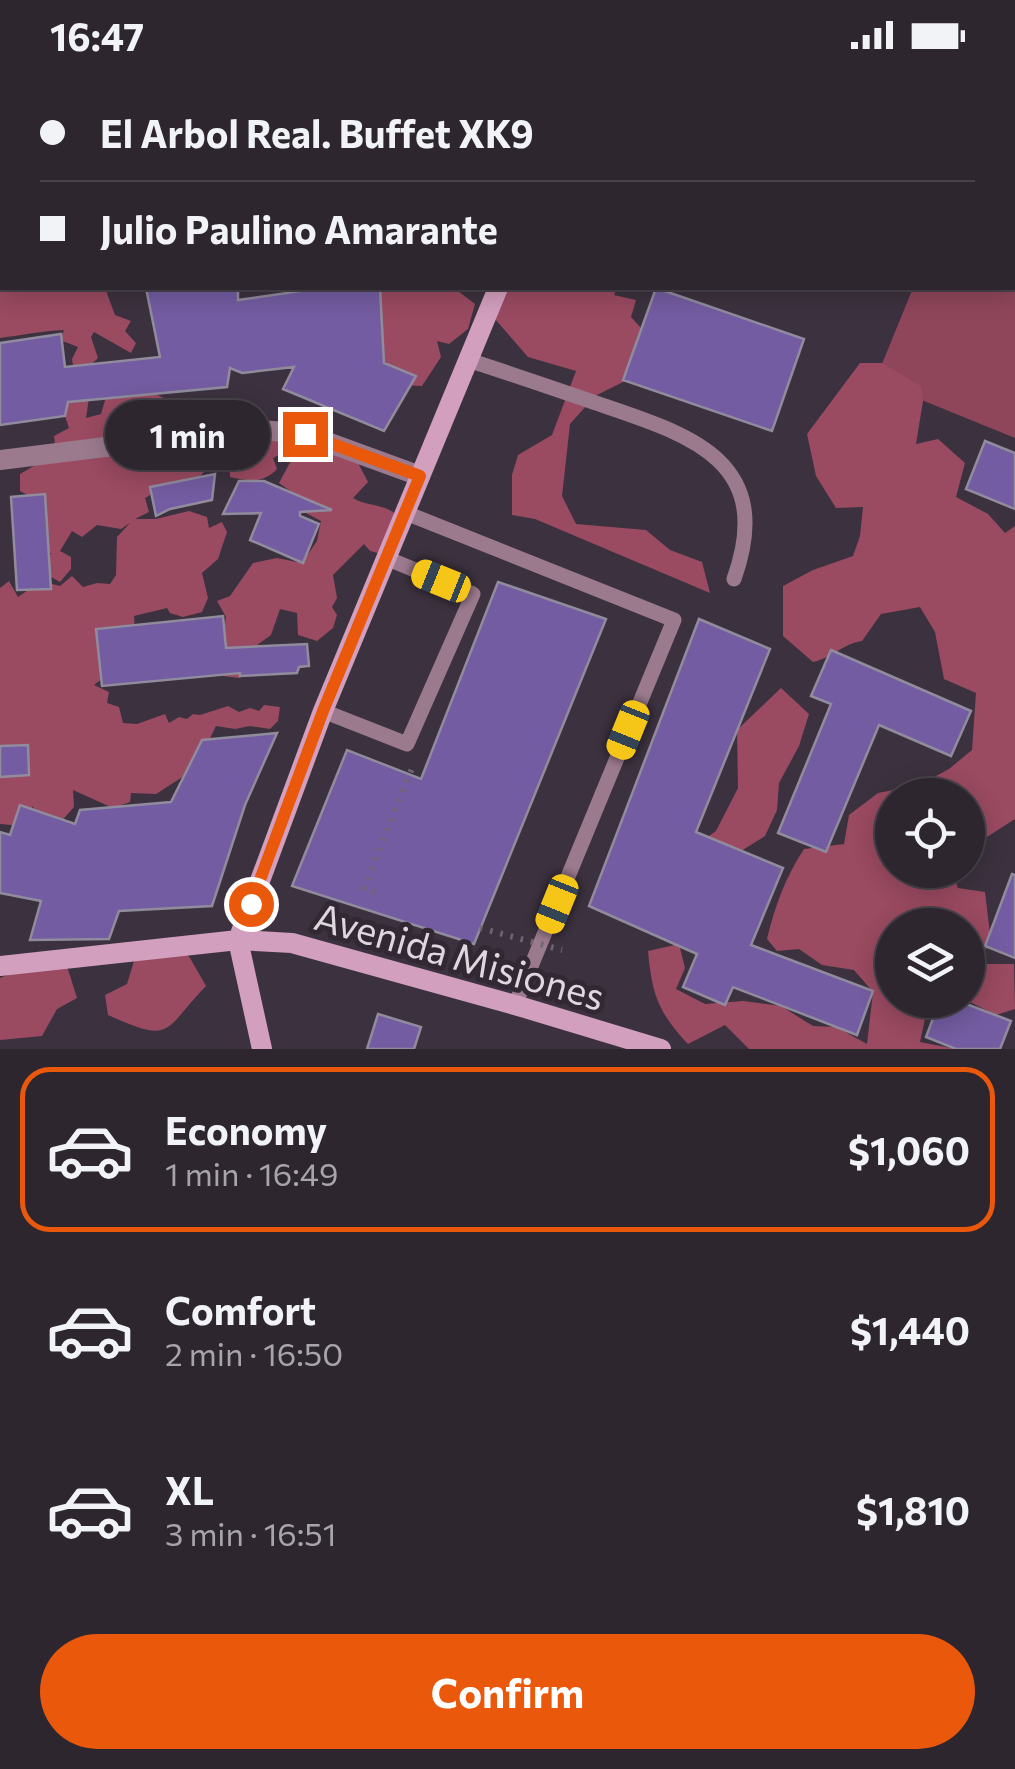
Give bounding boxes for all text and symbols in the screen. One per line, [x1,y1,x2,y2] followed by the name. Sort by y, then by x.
[50,12,144,59] text: 16:47
[100,109,534,156] text: El Arbol Real. Buffet XK9
[100,205,498,252] text: Julio Paulino Amarante
[105,399,270,469] callout: 1 min
[283,412,328,457] route end
[150,415,225,455] text: 1 min
[408,556,474,606] car
[603,697,653,763] car
[875,778,985,1018] map controls
[875,778,985,888] button: locate
[532,871,582,937] car
[229,882,274,927] route start
[310,891,610,1019] street label: Avenida Misiones
[875,908,985,1018] button: layers
[45,1105,135,1195] icon: car
[165,1106,327,1153] text: Economy
[848,1126,970,1173] text: $1,060
[165,1153,338,1193] text: 1 min · 16:49
[45,1285,135,1375] icon: car
[165,1286,316,1333] text: Comfort
[850,1306,970,1353] text: $1,440
[165,1333,343,1373] text: 2 min · 16:50
[45,1465,135,1555] icon: car
[165,1466,214,1513] text: XL
[856,1486,970,1533] text: $1,810
[165,1513,336,1553] text: 3 min · 16:51
[40,1634,975,1749] button: Confirm

